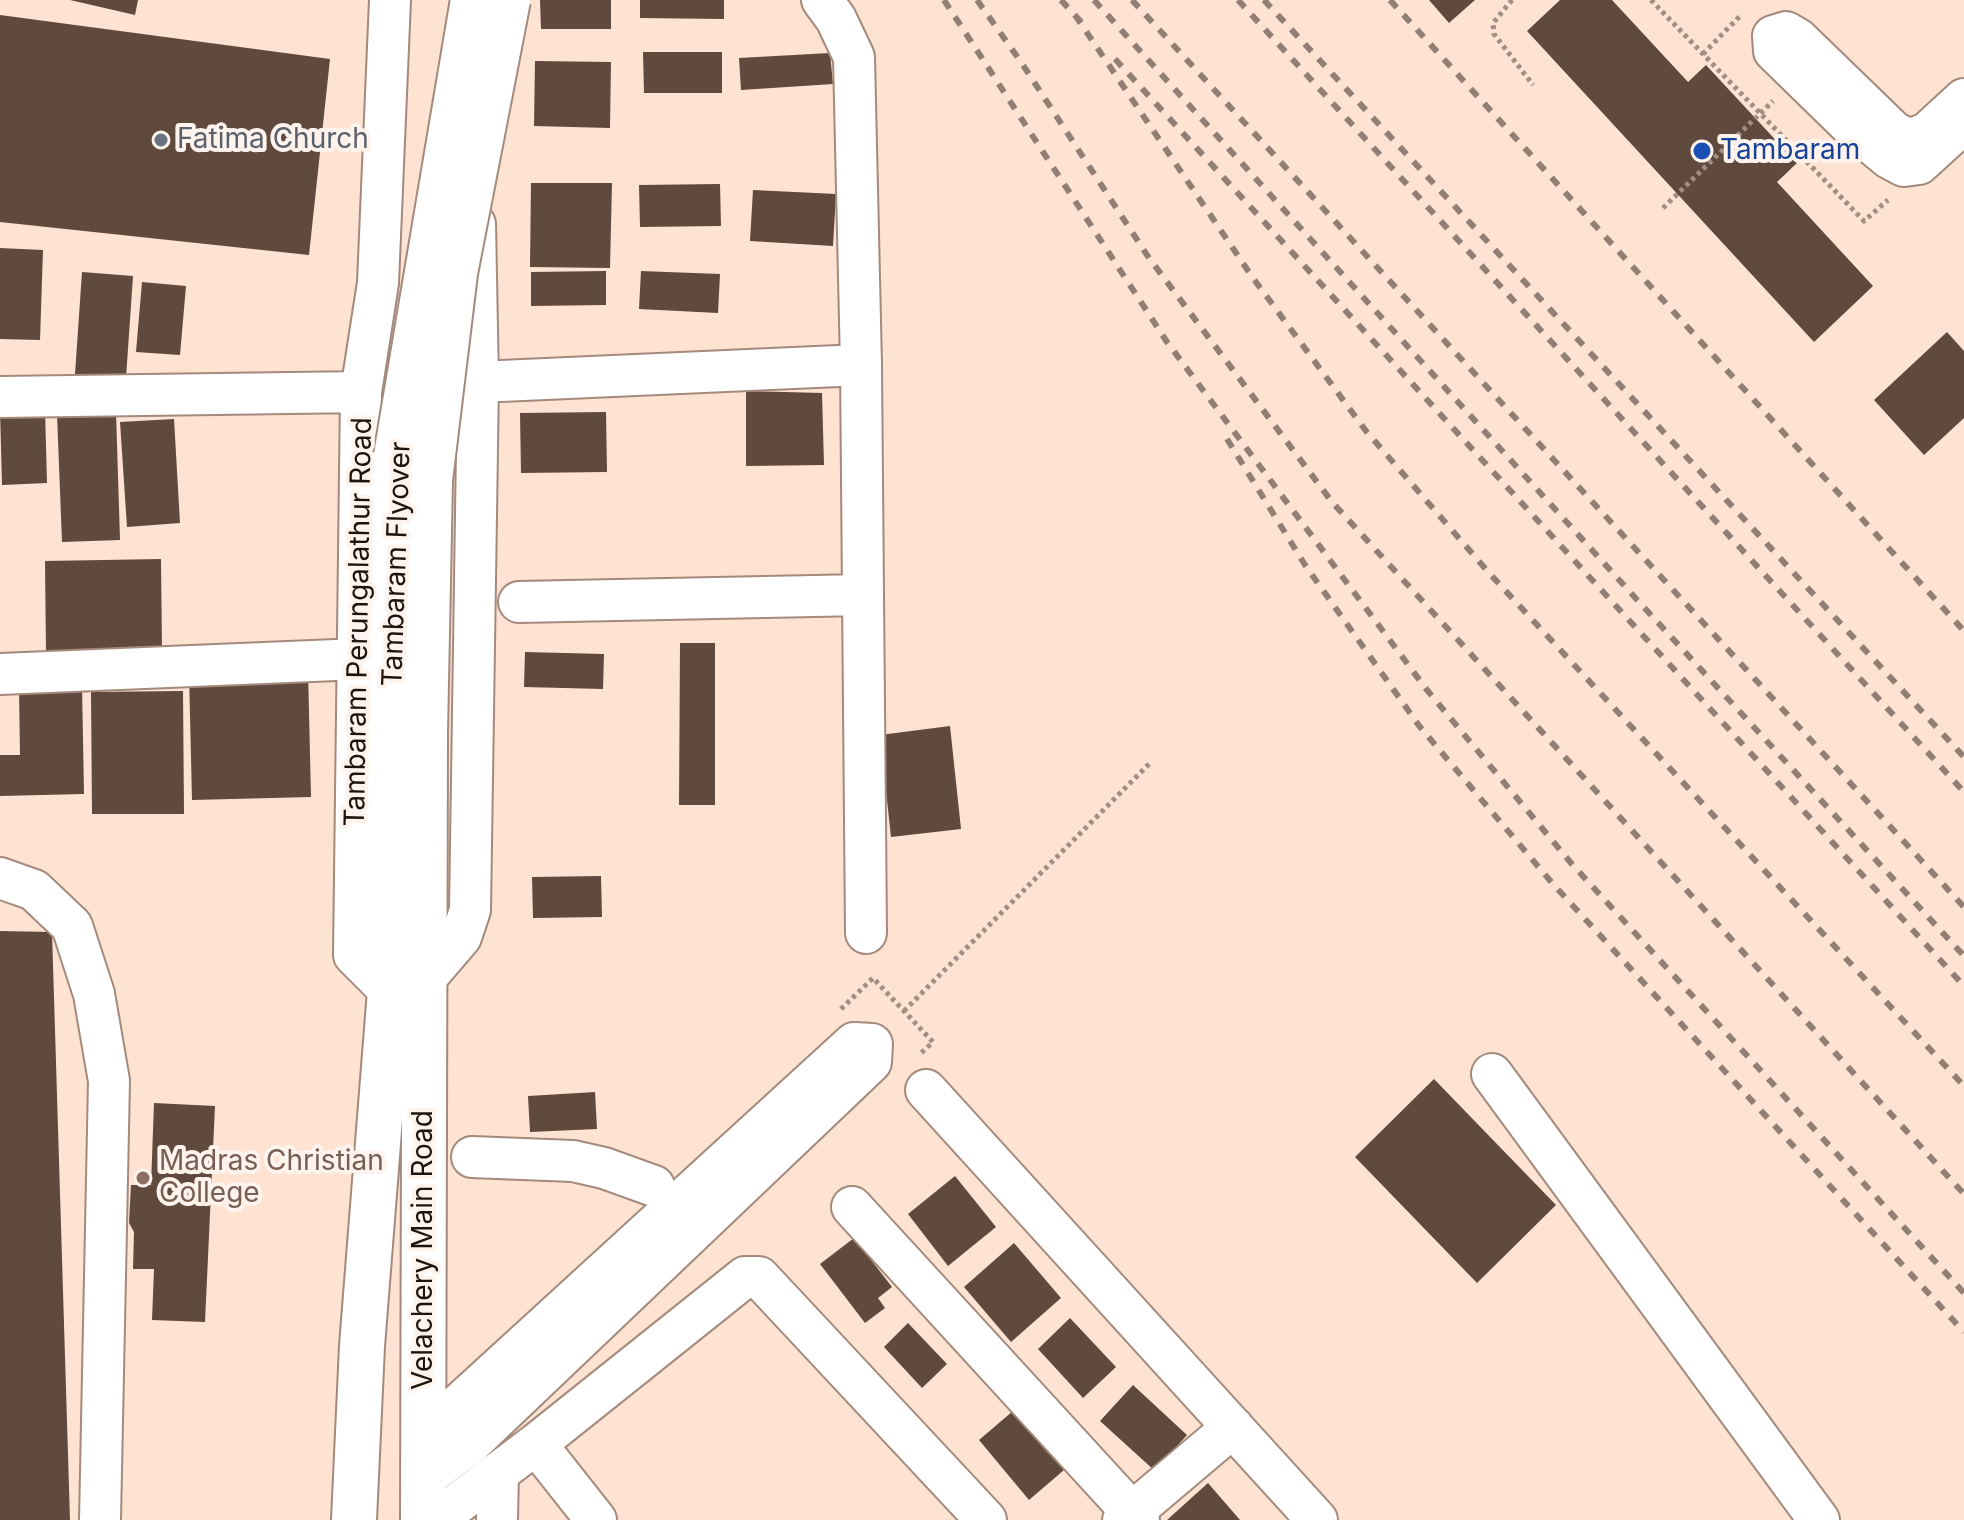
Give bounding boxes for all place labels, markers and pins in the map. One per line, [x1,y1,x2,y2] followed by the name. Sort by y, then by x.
[177,123,369,157] place label: Fatima Church
[152,131,170,149] marker: Fatima Church
[1720,134,1860,168] place label: Tambaram
[1691,140,1713,162] marker: Tambaram
[159,1145,384,1211] place label: Madras Christian College
[134,1169,152,1187] marker: Madras Christian College

